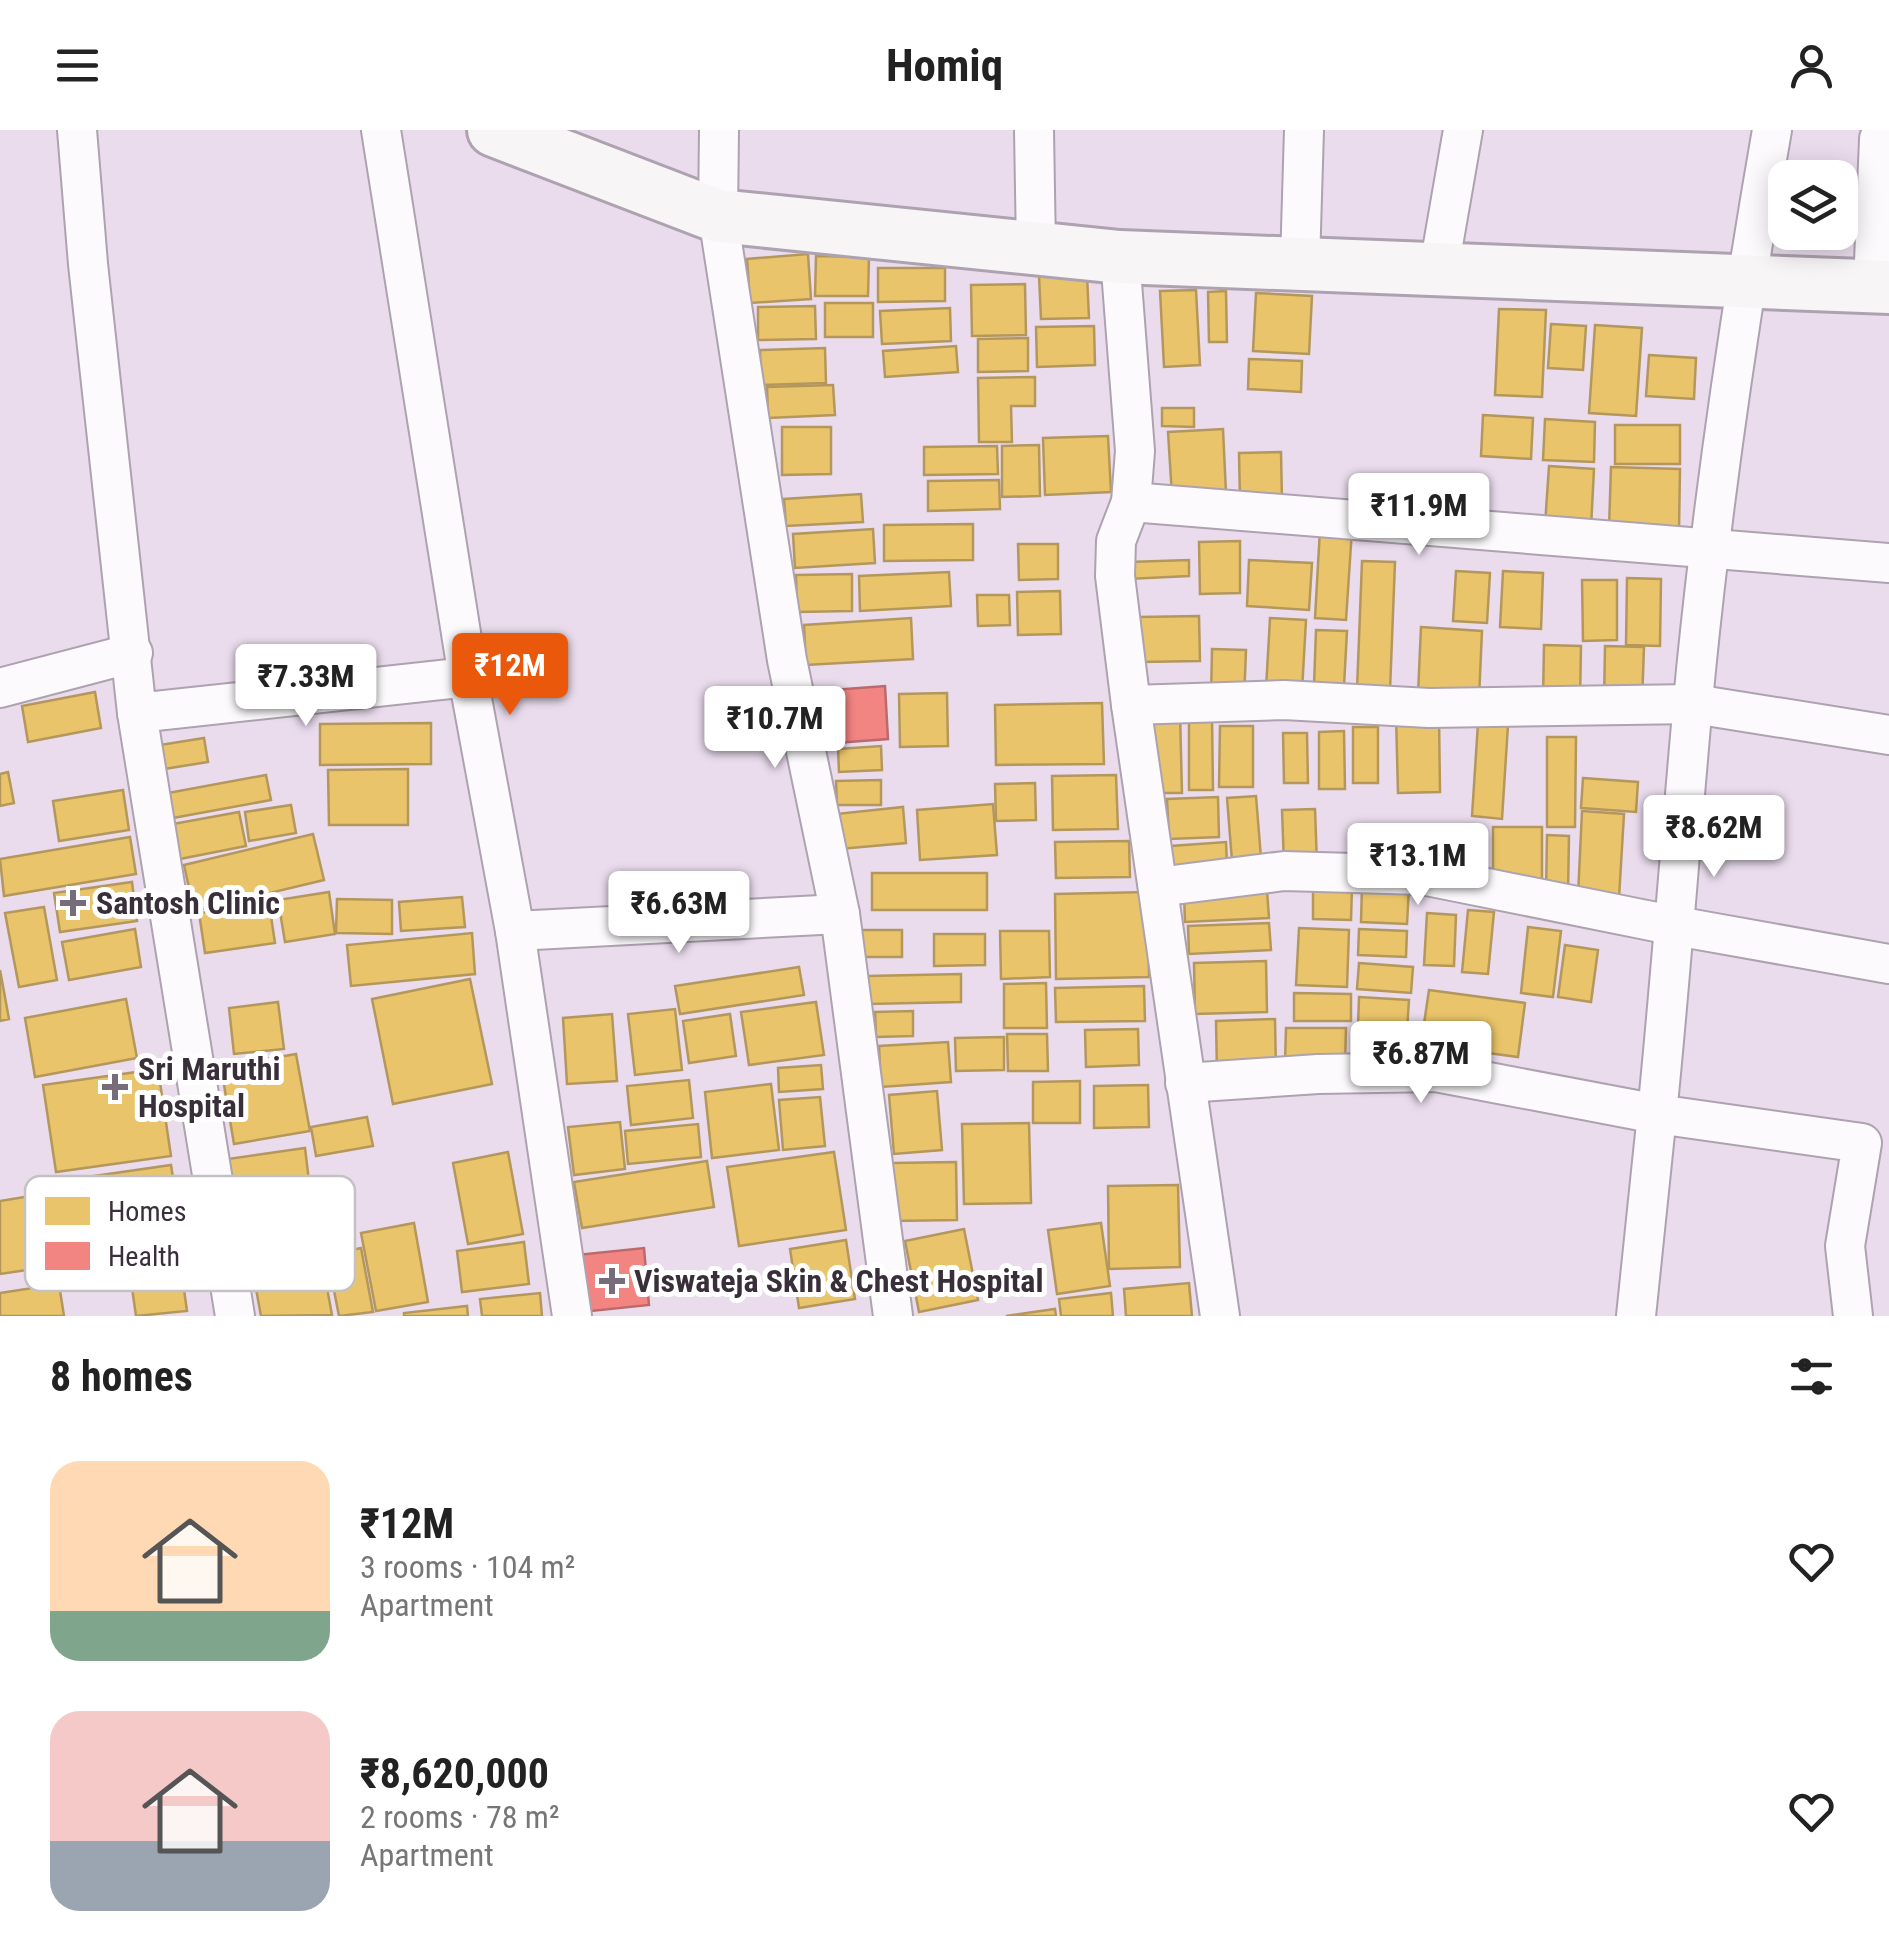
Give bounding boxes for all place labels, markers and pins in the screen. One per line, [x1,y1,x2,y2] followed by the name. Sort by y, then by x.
[1338,473,1500,558] pin: ₹11.9M
[451,633,569,718] pin: ₹12M
[225,644,387,729] pin: ₹7.33M
[694,686,856,771] pin: ₹10.7M
[1633,795,1795,880] pin: ₹8.62M
[1337,823,1499,908] pin: ₹13.1M
[598,871,760,956] pin: ₹6.63M
[96,884,280,922] place label: Santosh Clinic
[60,890,86,916] marker: Santosh Clinic
[1340,1021,1502,1106] pin: ₹6.87M
[138,1050,281,1125] place label: Sri Maruthi Hospital
[102,1074,128,1100] marker: Sri Maruthi Hospital
[634,1262,1043,1300] place label: Viswateja Skin & Chest Hospital
[599,1268,625,1294] marker: Viswateja Skin & Chest Hospital

